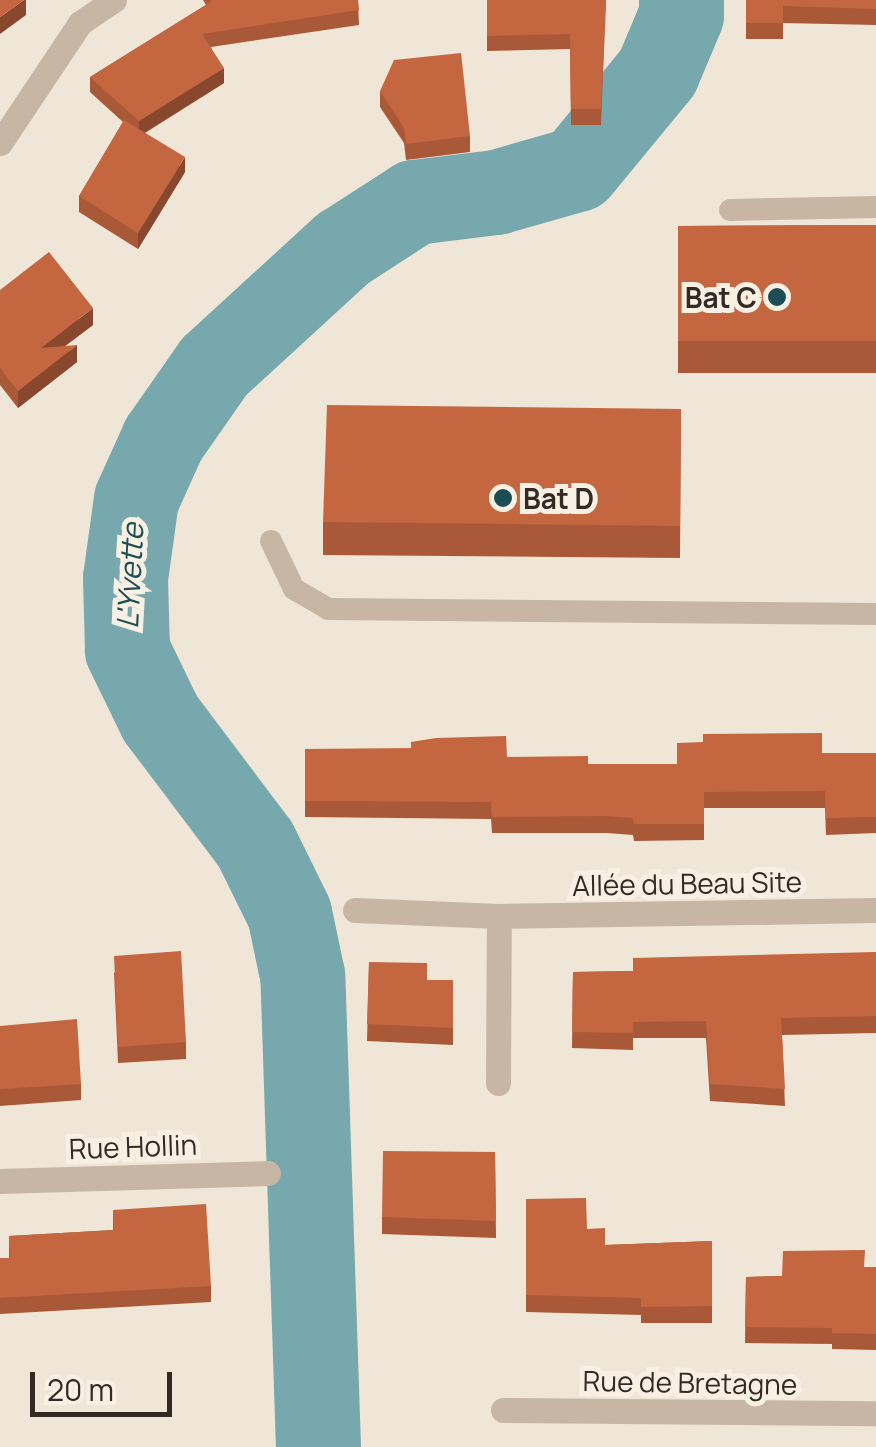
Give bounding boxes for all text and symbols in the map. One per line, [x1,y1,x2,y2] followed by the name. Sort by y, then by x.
[685,280,757,314] place label: Bat C
[766,286,788,308] marker: Bat C
[523,481,594,515] place label: Bat D
[492,487,514,509] marker: Bat D
[109,522,151,630] water label: L'Yvette
[572,864,802,902] street label: Allée du Beau Site
[68,1127,198,1165] street label: Rue Hollin
[35,1352,178,1414] scale bar
[583,1363,797,1401] street label: Rue de Bretagne
[47,1369,114,1410] text: 20 m

